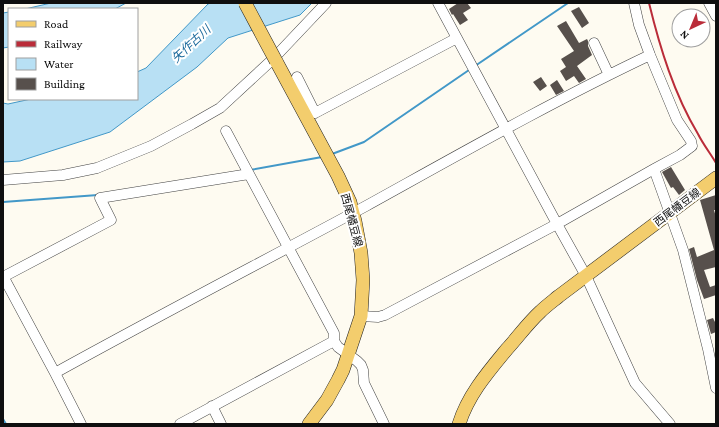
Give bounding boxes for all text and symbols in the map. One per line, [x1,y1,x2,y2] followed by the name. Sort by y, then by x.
[8,8,138,100] legend
[671,8,711,48] north arrow
[44,17,69,31] text: Road
[169,21,215,65] water label: 矢作古川
[677,28,691,42] text: N
[44,37,83,51] text: Railway
[44,57,74,71] text: Water
[44,77,85,91] text: Building
[651,186,703,228] street label: 西尾幡豆線
[339,192,365,248] street label: 西尾幡豆線

